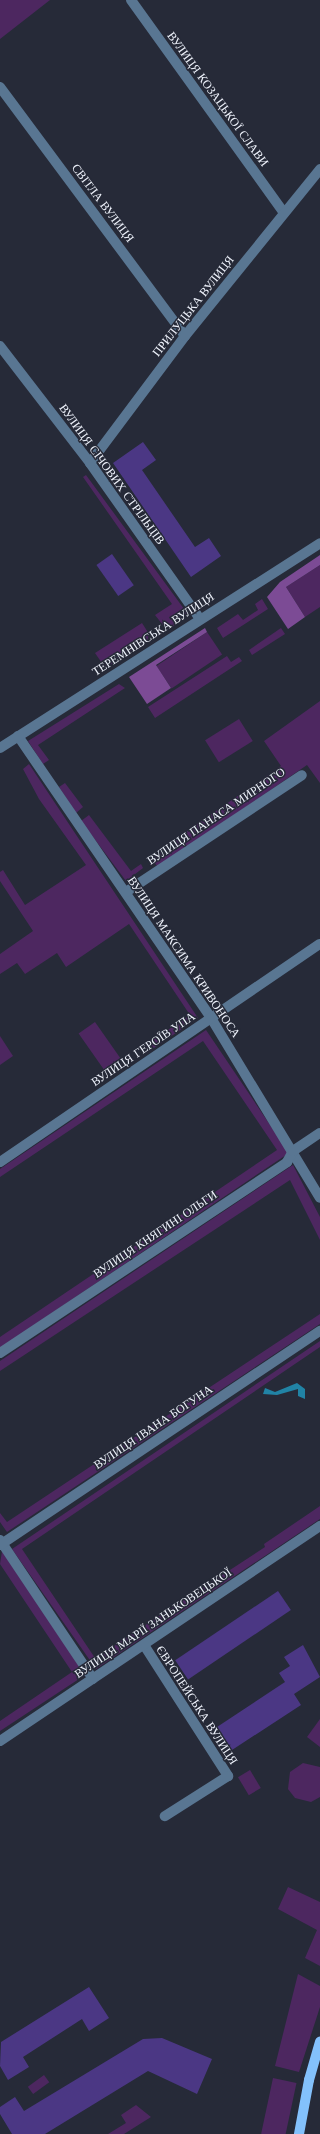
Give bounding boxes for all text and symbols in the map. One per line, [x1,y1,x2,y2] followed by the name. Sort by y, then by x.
[164,29,272,169] street label: ВУЛИЦЯ КОЗАЦЬКОЇ СЛАВИ
[69,161,137,245] street label: СВІТЛА ВУЛИЦЯ
[149,253,237,359] street label: ПРИЛУЦЬКА ВУЛИЦЯ
[56,401,168,547] street label: ВУЛИЦЯ СІЧОВИХ СТРІЛЬЦІВ
[89,589,217,679] street label: ТЕРЕМНІВСЬКА ВУЛИЦЯ
[144,764,288,868] street label: ВУЛИЦЯ ПАНАСА МИРНОГО
[125,874,243,1040] street label: ВУЛИЦЯ МАКСИМА КРИВОНОСА
[88,1009,198,1089] street label: ВУЛИЦЯ ГЕРОЇВ УПА
[90,1187,220,1281] street label: ВУЛИЦЯ КНЯГИНІ ОЛЬГИ
[91,1382,215,1472] street label: ВУЛИЦЯ ІВАНА БОГУНА
[72,1565,234,1681] street label: ВУЛИЦЯ МАРІЇ ЗАНЬКОВЕЦЬКОЇ
[153,1643,241,1767] street label: ЄВРОПЕЙСЬКА ВУЛИЦЯ

